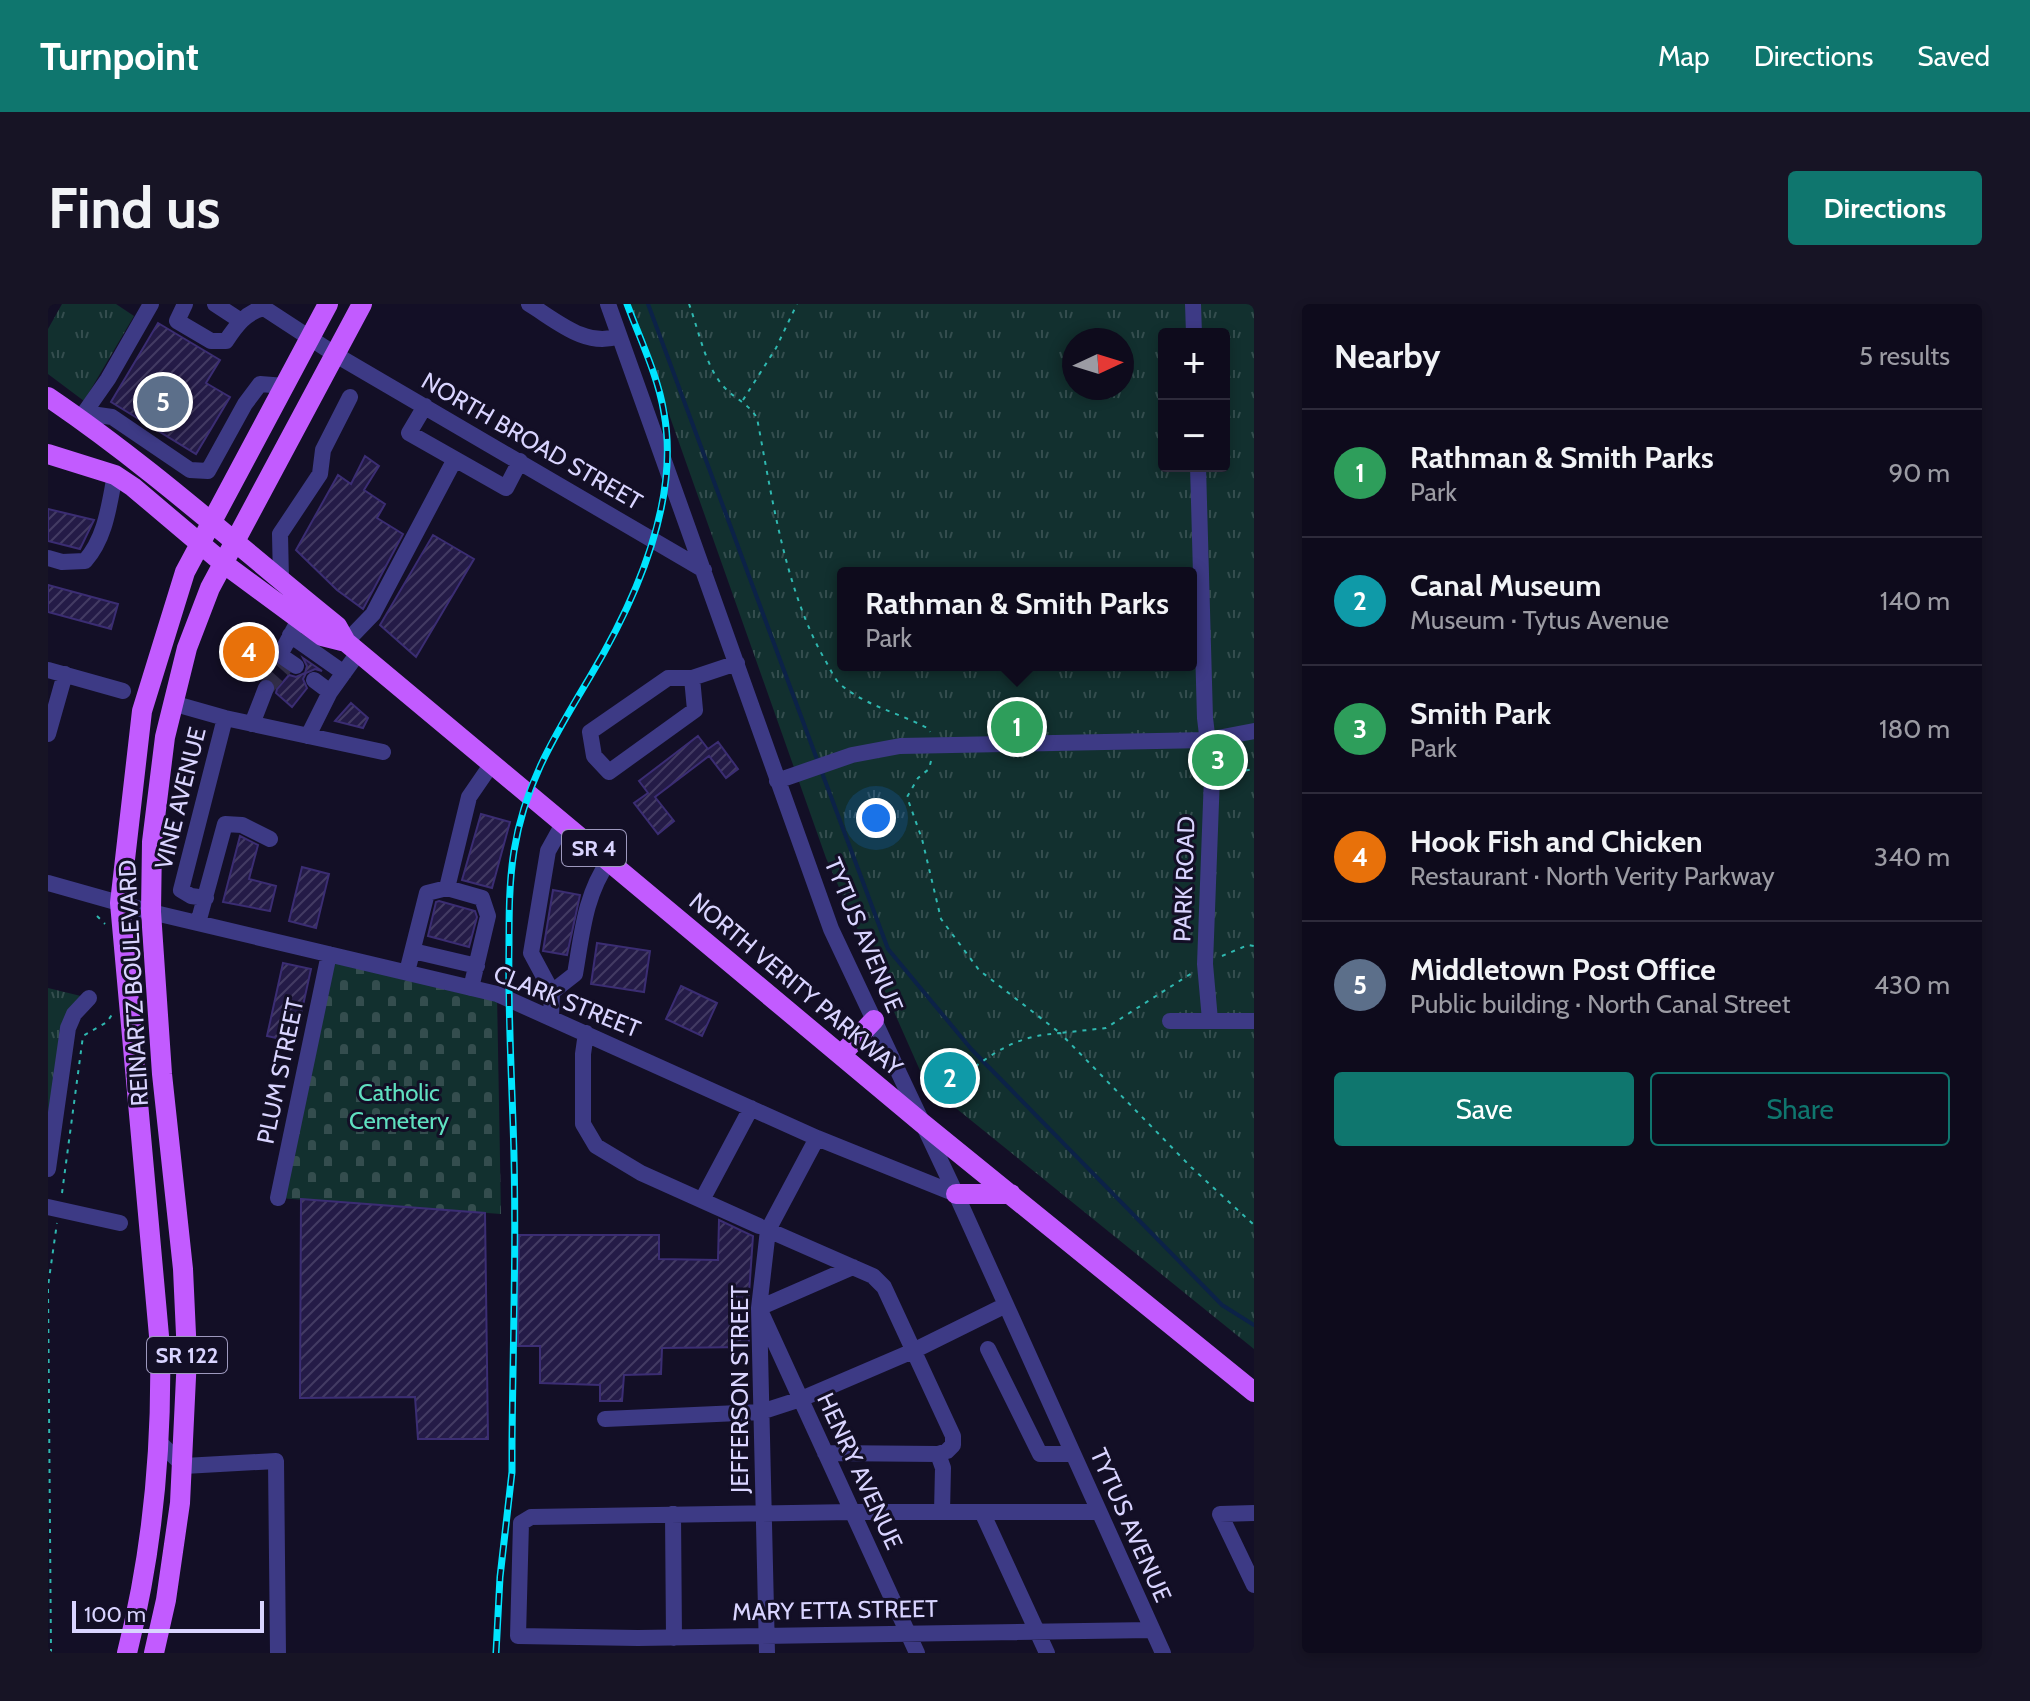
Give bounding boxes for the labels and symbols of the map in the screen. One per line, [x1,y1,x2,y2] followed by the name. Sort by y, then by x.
[1062,328,1134,400] north arrow
[416,366,648,516] street label: NORTH BROAD STREET
[137,372,189,432] pin: 5
[223,622,275,682] pin: 4
[991,697,1043,757] pin: 1
[148,724,212,872] street label: VINE AVENUE
[1192,730,1244,790] pin: 3
[856,798,896,838] your location
[1167,816,1201,942] street label: PARK ROAD
[562,830,626,866] road number: SR 4
[818,853,910,1017] street label: TYTUS AVENUE
[112,859,154,1107] street label: REINARTZ BOULEVARD
[684,886,909,1082] street label: NORTH VERITY PARKWAY
[489,958,645,1044] street label: CLARK STREET
[250,995,310,1146] street label: PLUM STREET
[924,1048,976,1108] pin: 2
[349,1078,449,1135] park label: Catholic Cemetery
[725,1285,754,1494] street label: JEFFERSON STREET
[147,1337,227,1373] road number: SR 122
[811,1388,909,1554] street label: HENRY AVENUE
[1084,1444,1178,1606] street label: TYTUS AVENUE
[732,1594,938,1626] street label: MARY ETTA STREET
[72,1597,264,1633] scale bar

